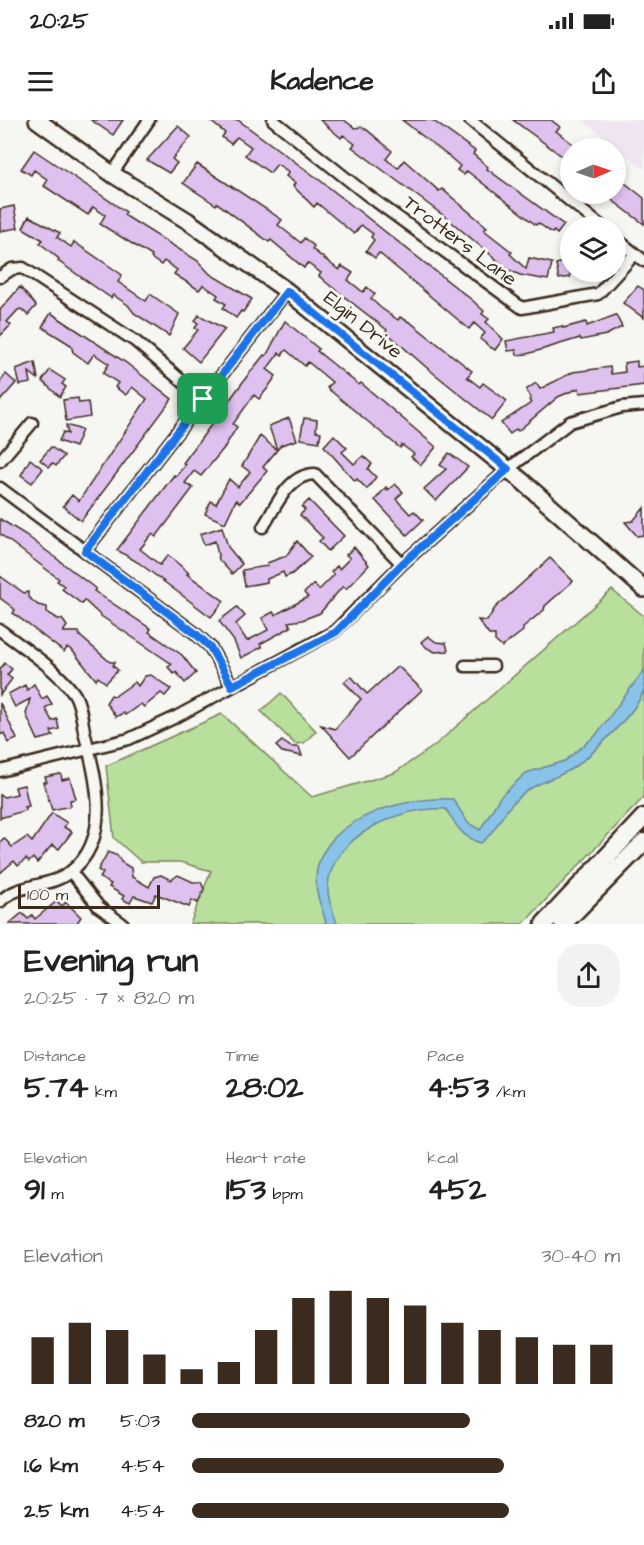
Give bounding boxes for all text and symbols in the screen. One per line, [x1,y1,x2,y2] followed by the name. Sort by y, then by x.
[30,6,88,37] text: 20:25
[270,62,374,100] text: Kadence
[24,65,57,98] icon: menu
[587,65,620,98] icon: share
[560,138,626,204] north arrow
[560,138,626,282] map controls
[397,189,523,293] street label: Trotters Lane
[560,216,626,282] button: layers
[317,284,409,367] street label: Elgin Drive
[177,373,228,424] pin
[186,382,219,415] icon: arrive
[18,882,160,910] scale bar
[27,884,68,906] text: 100 m
[24,938,198,984] text: Evening run
[557,944,620,1007] button: share
[24,984,194,1012] text: 20:25 · 7 × 820 m
[24,1045,86,1067] text: Distance
[226,1045,259,1067] text: Time
[427,1045,464,1067] text: Pace
[24,1067,88,1109] text: 5.74
[226,1067,303,1109] text: 28:02
[427,1067,489,1109] text: 4:53
[88,1081,117,1103] text: km
[489,1081,525,1103] text: /km
[24,1147,87,1169] text: Elevation
[226,1147,306,1169] text: Heart rate
[427,1147,458,1169] text: kcal
[24,1169,45,1211] text: 91
[226,1169,266,1211] text: 153
[427,1169,486,1211] text: 452
[45,1183,64,1205] text: m
[266,1183,303,1205] text: bpm
[24,1242,103,1270] text: Elevation
[541,1242,620,1270] text: 30–40 m
[24,1407,85,1435] text: 820 m
[120,1407,160,1435] text: 5:03
[24,1452,78,1480] text: 1.6 km
[120,1452,165,1480] text: 4:54
[24,1497,88,1525] text: 2.5 km
[120,1497,165,1525] text: 4:54

